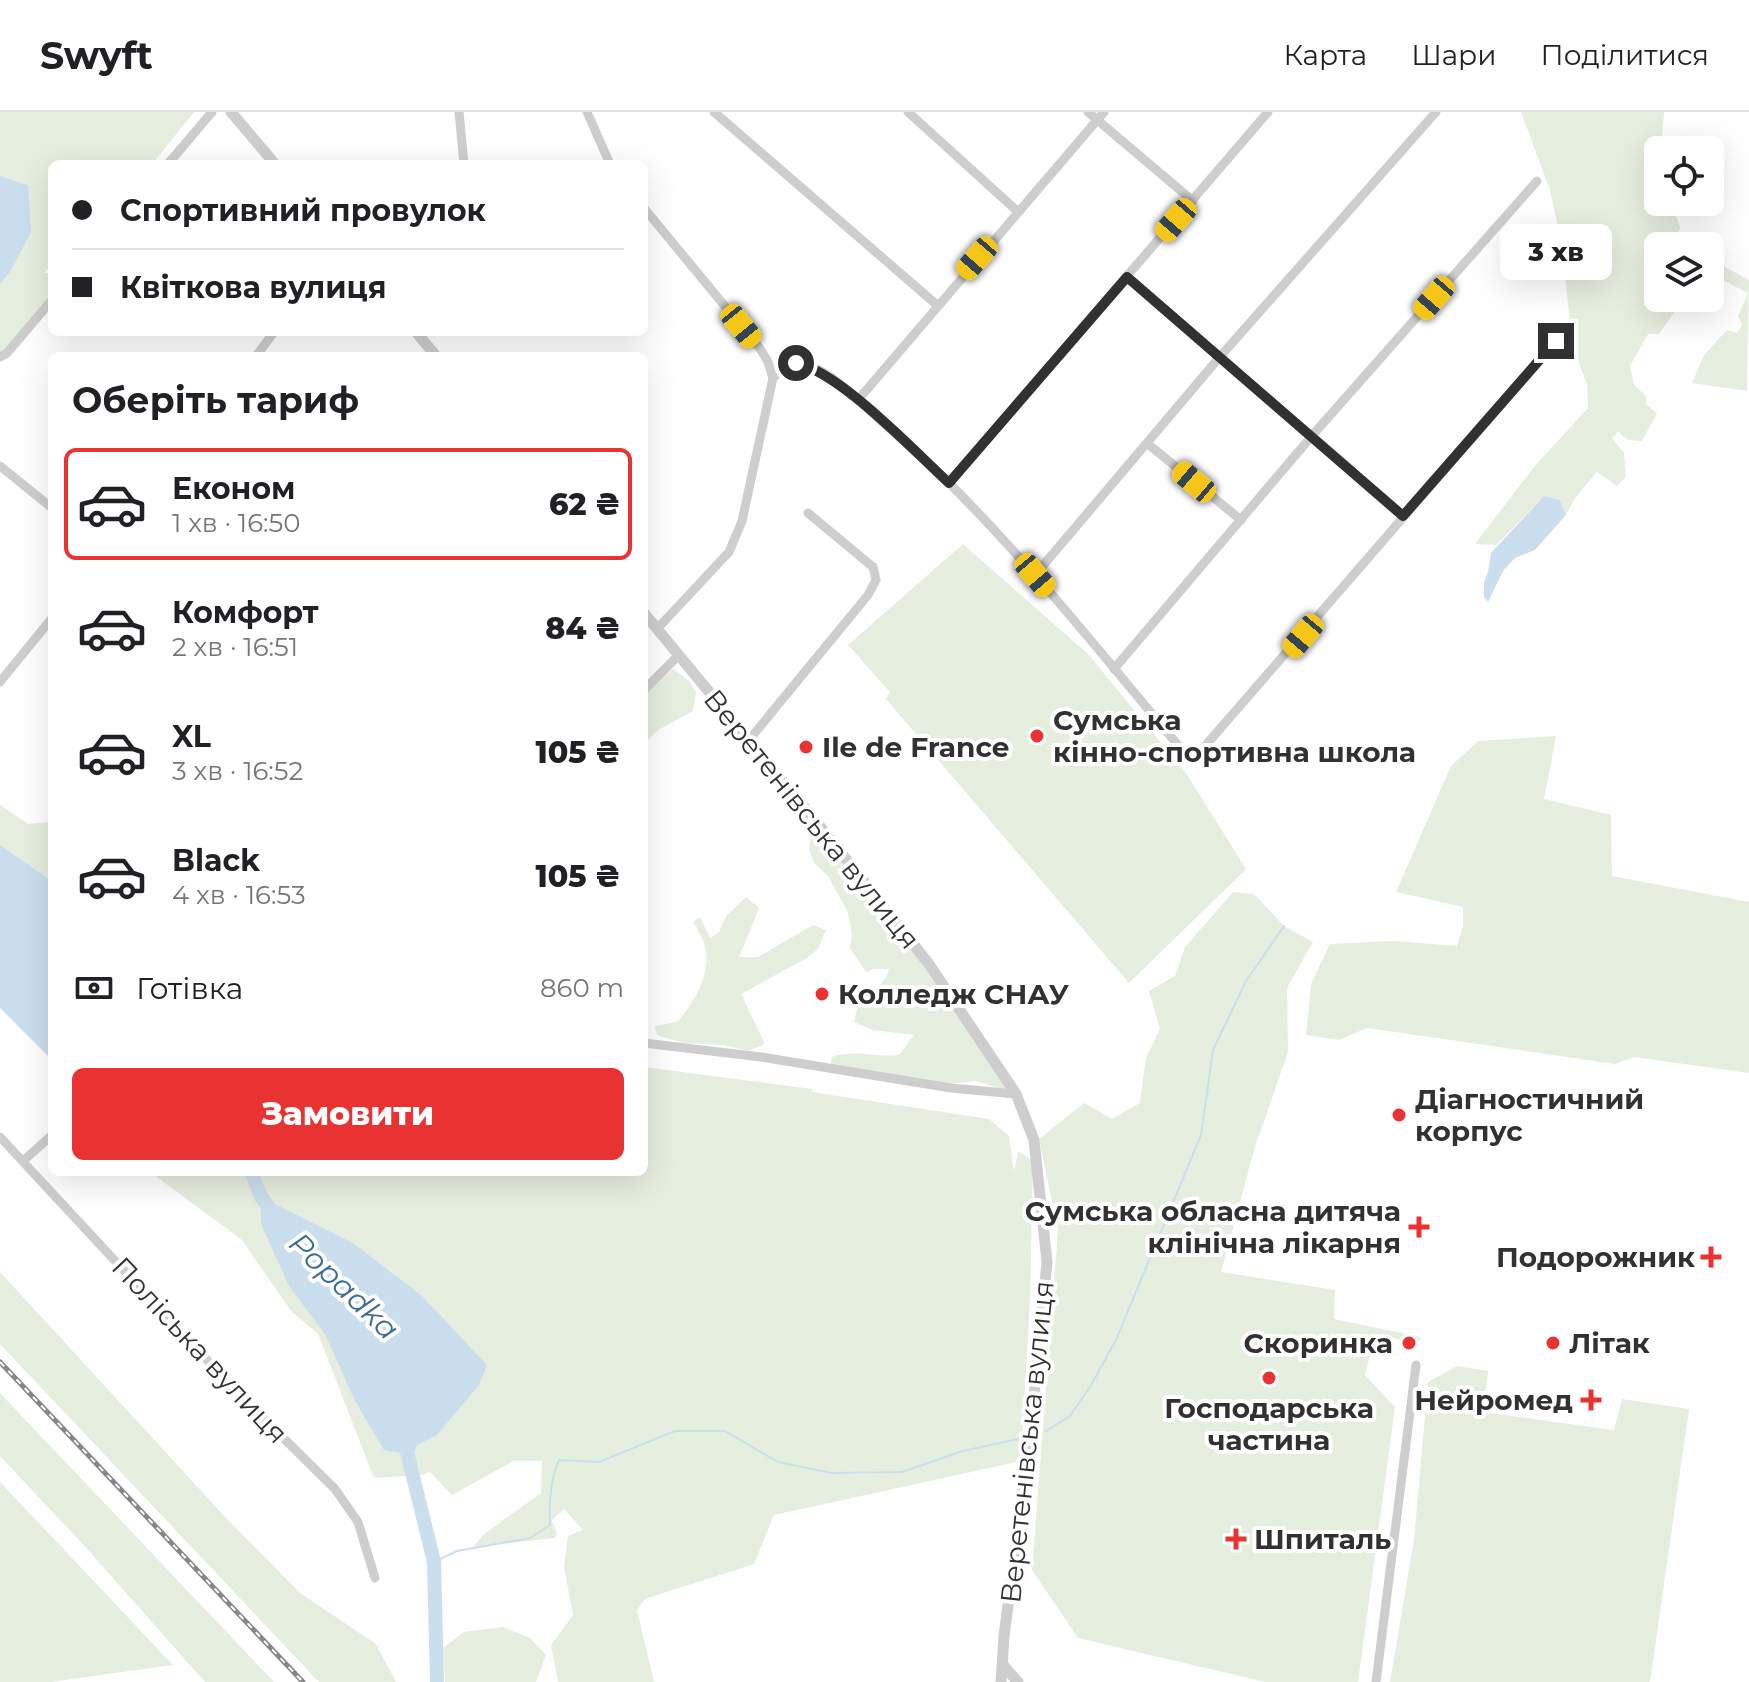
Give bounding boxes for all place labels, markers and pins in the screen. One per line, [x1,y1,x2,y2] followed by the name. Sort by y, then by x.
[1053,703,1416,769] place label: Сумська кінно-спортивна школа
[1028,727,1046,745] marker: Сумська кінно-спортивна школа
[822,730,1010,764] place label: Ile de France
[797,738,815,756] marker: Ile de France
[838,977,1070,1011] place label: Колледж СНАУ
[813,985,831,1003] marker: Колледж СНАУ
[1415,1082,1644,1148] place label: Діагностичний корпус
[1390,1106,1408,1124] marker: Діагностичний корпус
[1025,1194,1401,1260] place label: Сумська обласна дитяча клінічна лікарня
[1408,1216,1430,1238] marker: Сумська обласна дитяча клінічна лікарня
[1496,1240,1695,1274] place label: Подорожник
[1702,1248,1720,1266] marker: Подорожник
[1243,1326,1393,1360] place label: Скоринка
[1569,1326,1650,1360] place label: Літак
[1400,1334,1418,1352] marker: Скоринка
[1544,1334,1562,1352] marker: Літак
[1260,1369,1278,1387] marker: Господарська частина
[1414,1383,1573,1417] place label: Нейромед
[1580,1389,1602,1411] marker: Нейромед
[1164,1391,1374,1457] place label: Господарська частина
[1254,1522,1391,1556] place label: Шпиталь
[1225,1528,1247,1550] marker: Шпиталь

